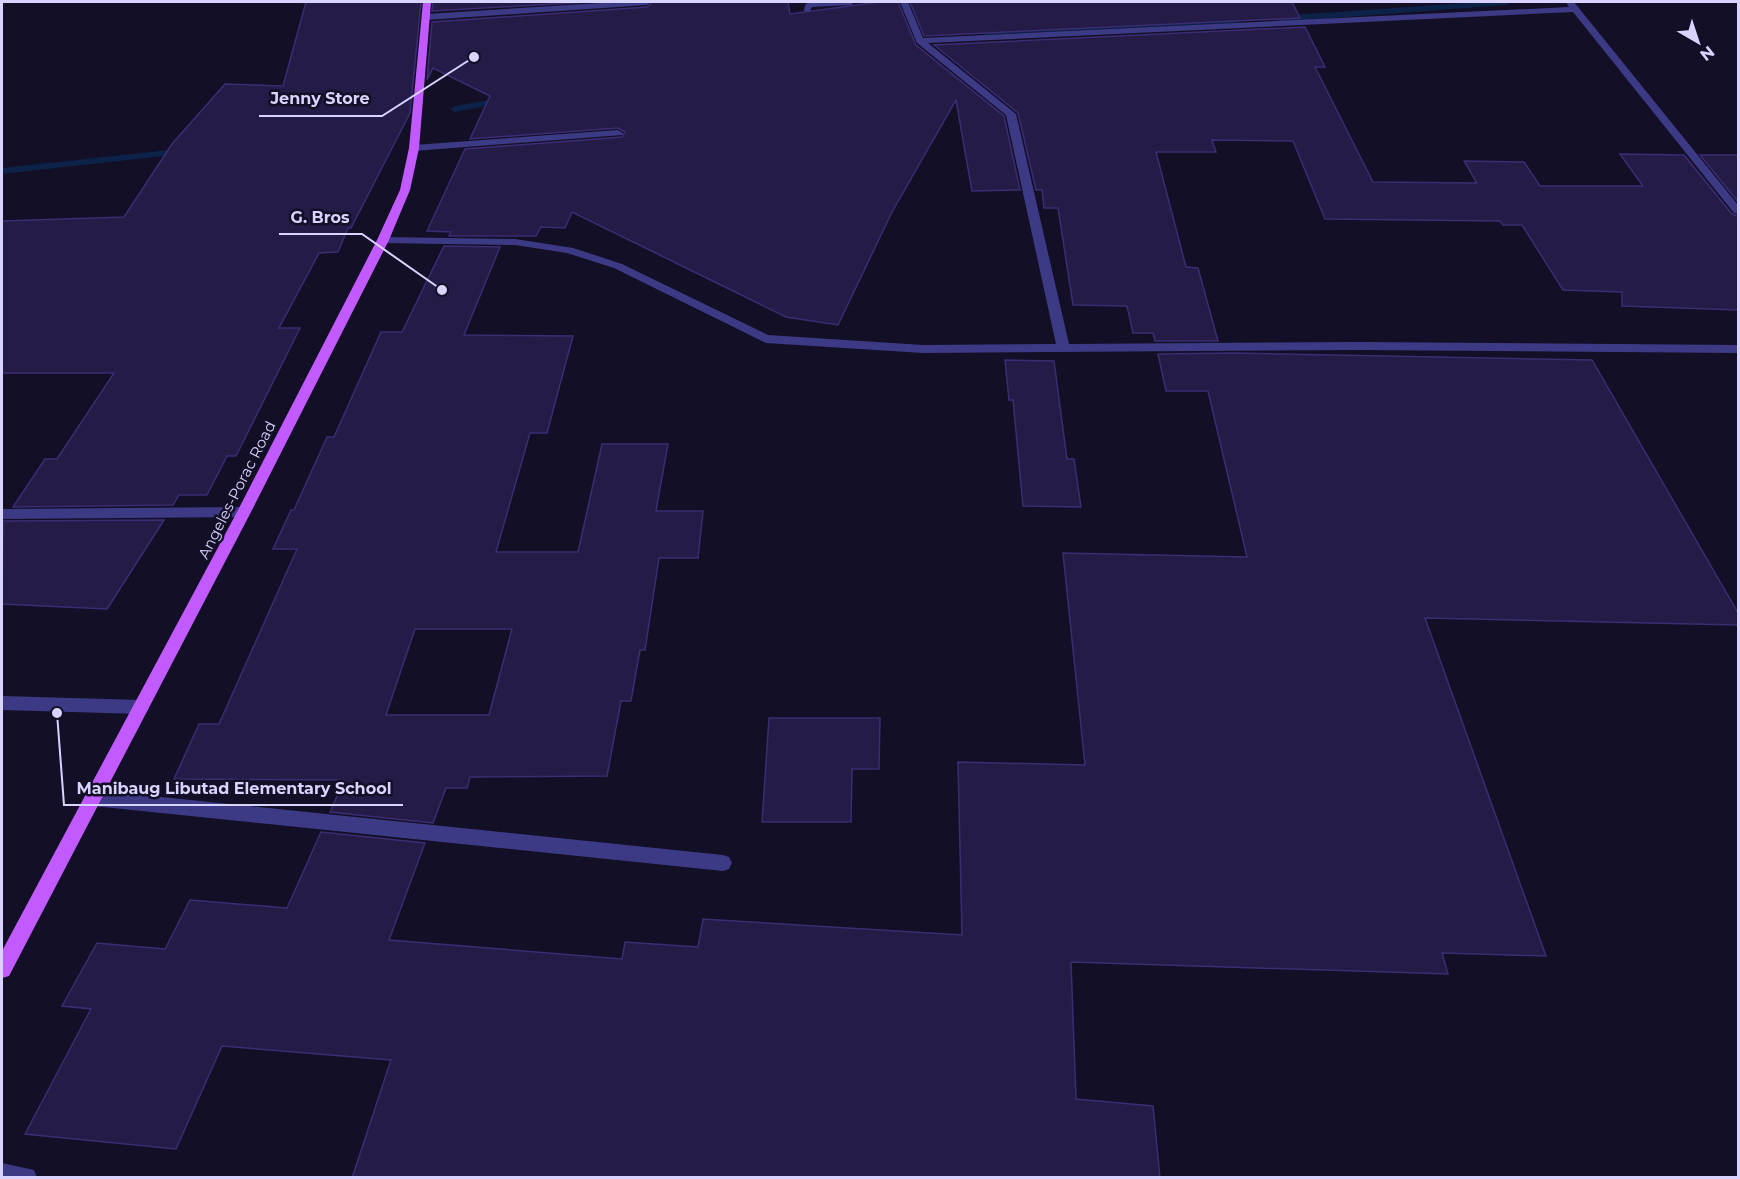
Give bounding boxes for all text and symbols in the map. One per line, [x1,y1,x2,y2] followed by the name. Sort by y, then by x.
[1668,12,1728,72] north arrow
[1696,42,1718,65] text: N
[259,82,382,116] callout: Jenny Store
[269,89,370,108] text: Jenny Store
[279,200,362,234] callout: G. Bros
[290,208,350,227] text: G. Bros
[194,418,280,562] street label: Angeles-Porac Road
[64,771,403,805] callout: Manibaug Libutad Elementary School
[77,779,391,798] text: Manibaug Libutad Elementary School

